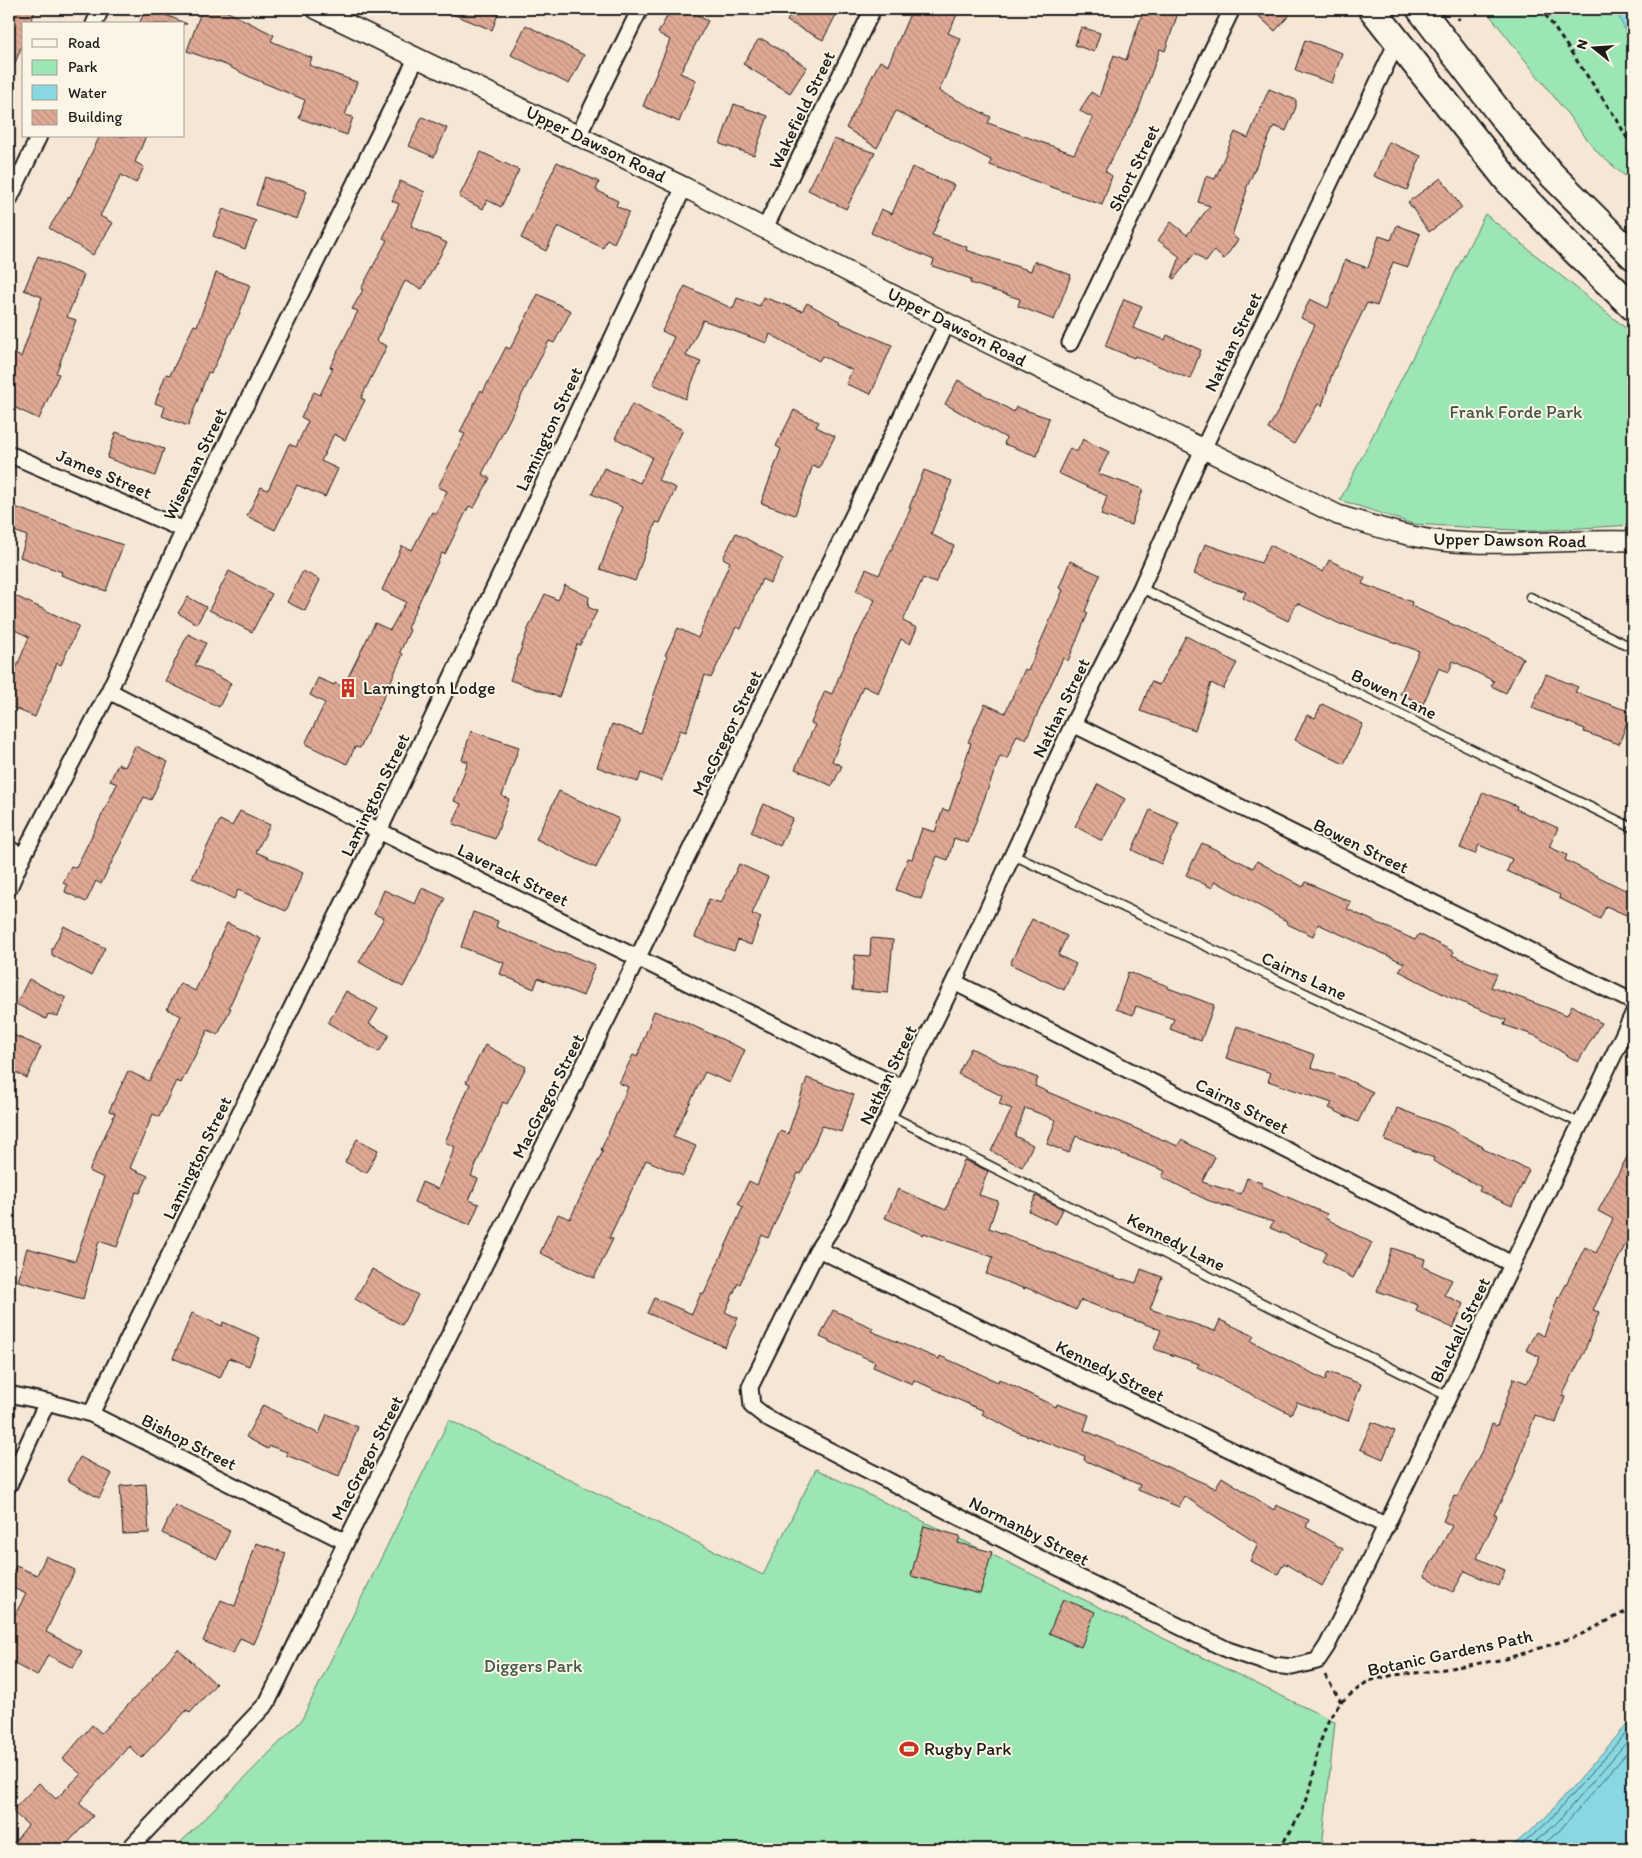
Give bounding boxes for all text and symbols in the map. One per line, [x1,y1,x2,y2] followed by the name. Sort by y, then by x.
[22,22,185,138] legend
[1570,22,1620,72] north arrow
[68,34,101,52] text: Road
[1573,37,1592,51] text: N
[764,47,840,173] street label: Wakefield Street
[68,58,98,76] text: Park
[68,84,107,102] text: Water
[522,101,670,188] street label: Upper Dawson Road
[68,108,122,126] text: Building
[1103,121,1165,215] street label: Short Street
[884,282,1030,372] street label: Upper Dawson Road
[1199,288,1267,395] street label: Nathan Street
[511,363,588,495] street label: Lamington Street
[1450,401,1583,423] park label: Frank Forde Park
[158,404,232,524] street label: Wiseman Street
[53,444,155,504] street label: James Street
[1433,528,1587,552] street label: Upper Dawson Road
[1027,654,1095,761] street label: Nathan Street
[1348,664,1440,724] street label: Bowen Lane
[687,666,767,799] street label: MacGregor Street
[337,677,359,699] building icon: Lamington Lodge
[363,677,495,699] place label: Lamington Lodge
[336,729,414,860] street label: Lamington Street
[1310,813,1412,879] street label: Bowen Street
[454,839,572,912] street label: Laverack Street
[1258,947,1350,1005] street label: Cairns Lane
[854,1021,922,1128] street label: Nathan Street
[507,1030,589,1162] street label: MacGregor Street
[1192,1073,1293,1139] street label: Cairns Street
[158,1092,236,1223] street label: Lamington Street
[1123,1208,1229,1276] street label: Kennedy Lane
[1425,1273,1495,1386] street label: Blackall Street
[1052,1335,1168,1407] street label: Kennedy Street
[326,1392,408,1524] street label: MacGregor Street
[138,1409,240,1475] street label: Bishop Street
[965,1491,1093,1571] street label: Normanby Street
[1365,1625,1535,1681] street label: Botanic Gardens Path
[484,1655,583,1677] park label: Diggers Park
[898,1738,920,1760] sports icon: Rugby Park
[924,1738,1011,1760] place label: Rugby Park

